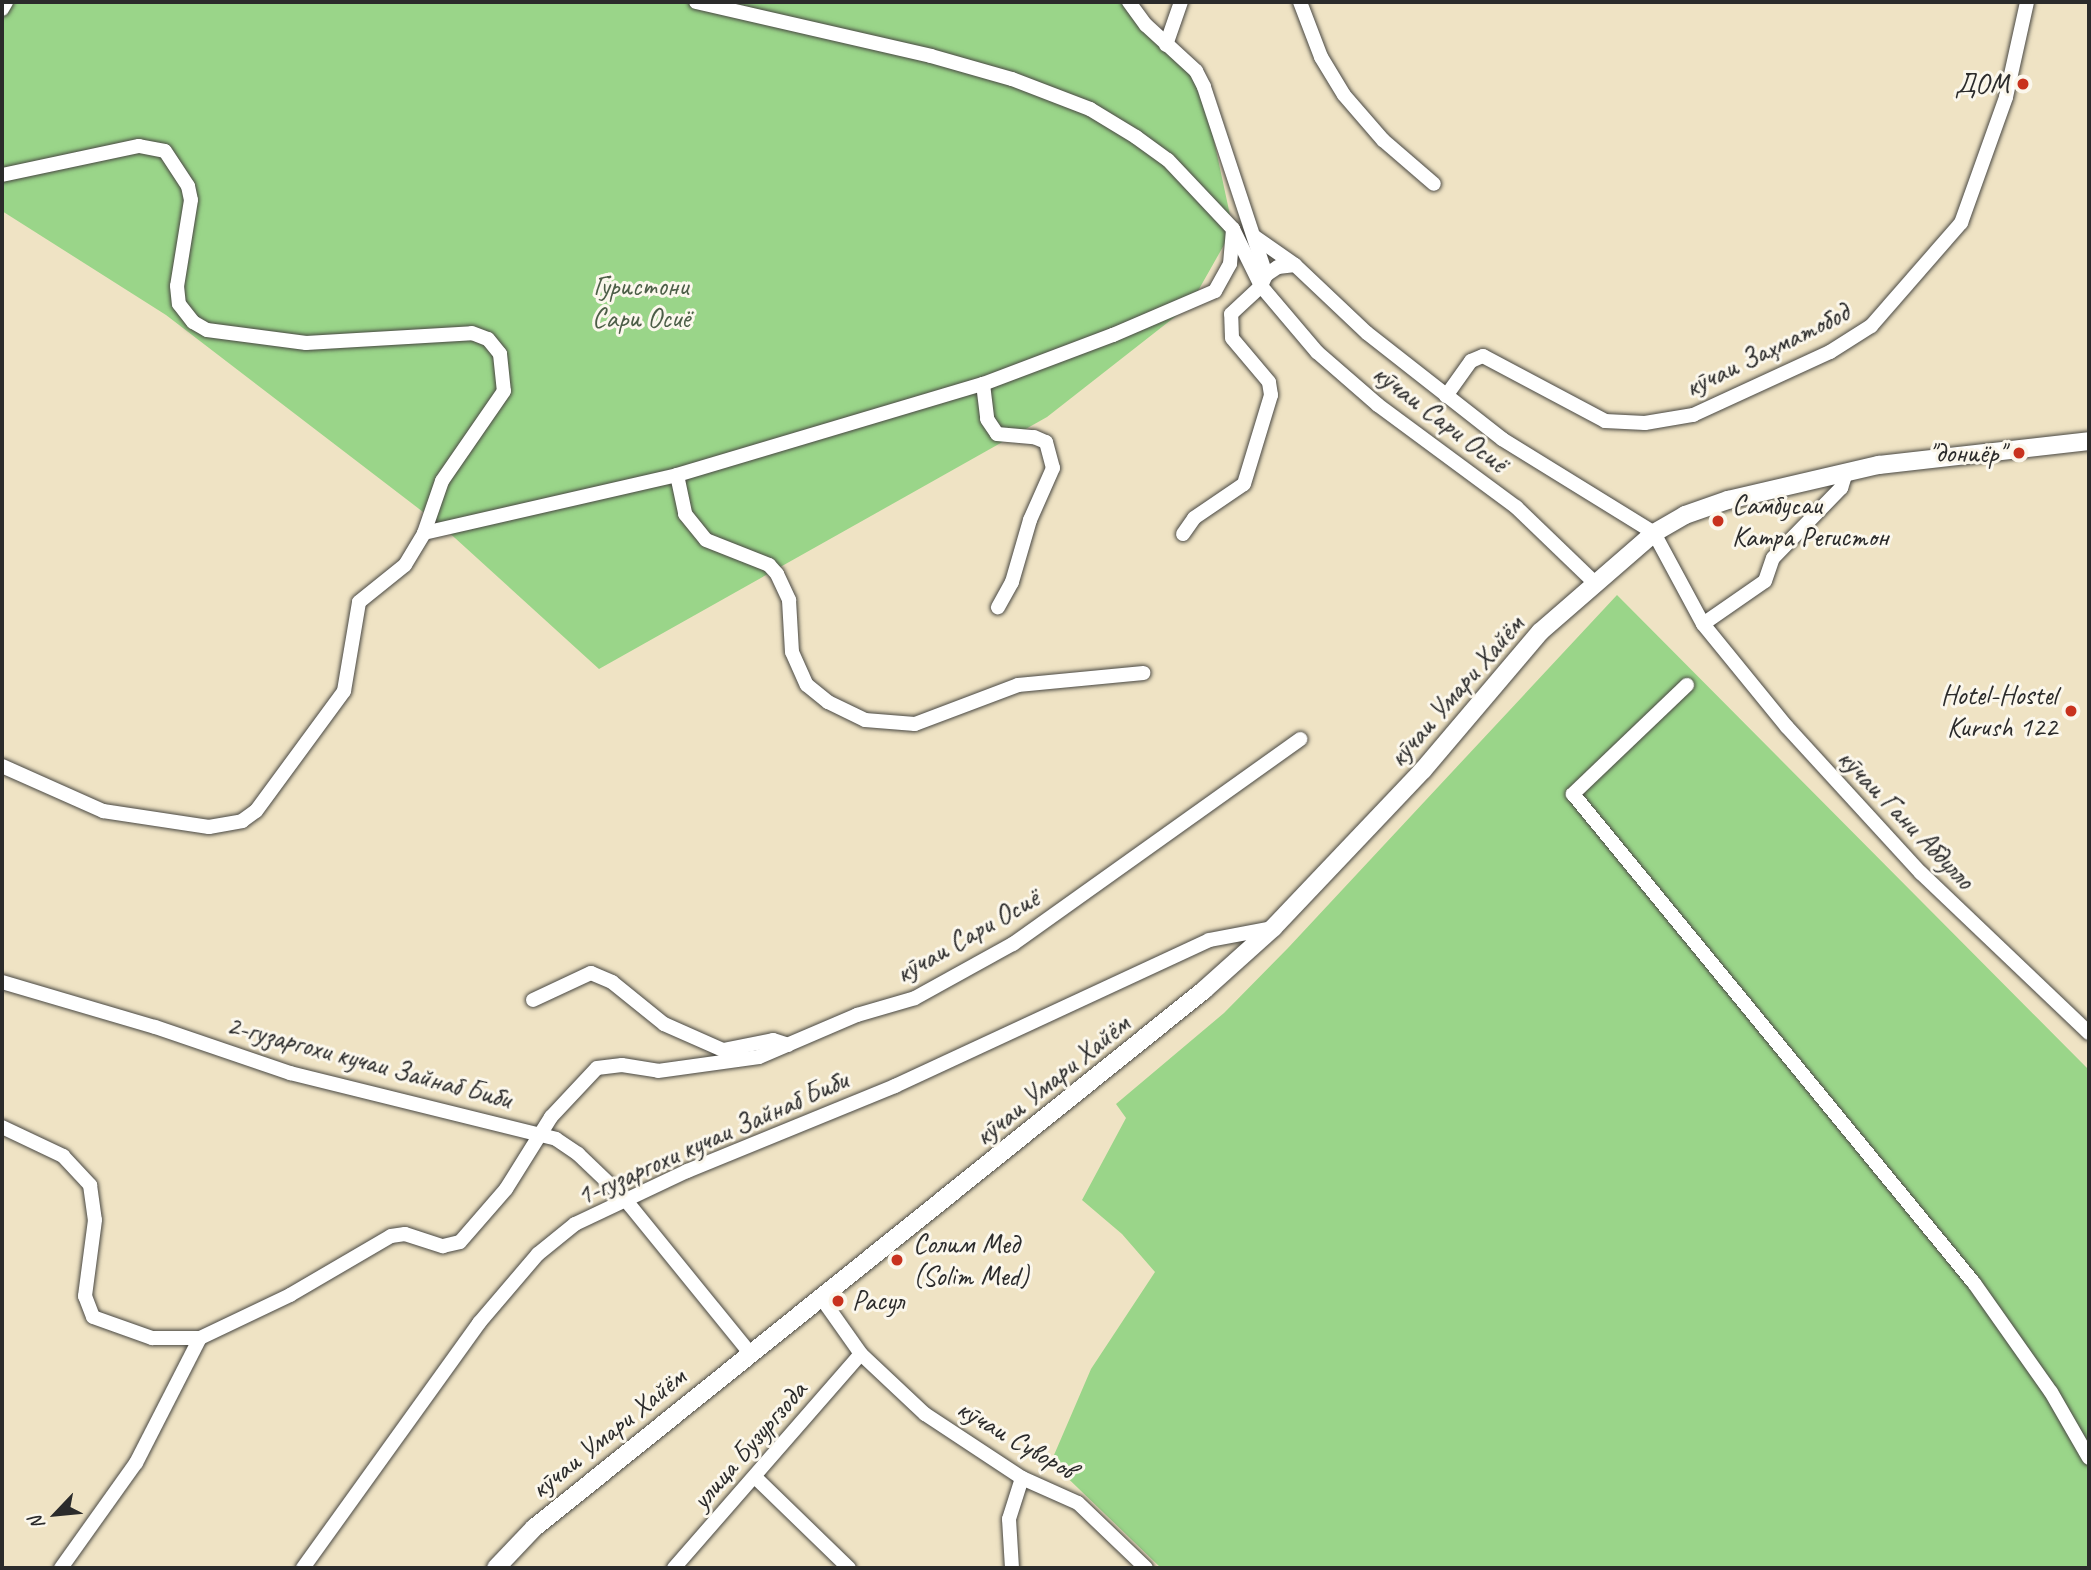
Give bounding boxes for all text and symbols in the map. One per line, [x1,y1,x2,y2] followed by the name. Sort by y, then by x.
[1955,67,2009,101] place label: ДОМ
[2015,76,2031,92] marker: ДОМ
[592,269,690,335] park label: Гуристони Сари Осиё
[1679,295,1855,405] street label: кӯчаи Заҳматобод
[1366,357,1514,479] street label: кӯчаи Сари Осиё
[1929,436,2005,470] place label: "дониёр"
[2011,445,2027,461] marker: "дониёр"
[1732,488,1889,554] place label: Самбусаи Катра Регистон
[1710,513,1726,529] marker: Самбусаи Катра Регистон
[1380,607,1532,775] street label: кӯчаи Умари Хайём
[1941,678,2057,744] place label: Hotel-Hostel Kurush 122
[2063,703,2079,719] marker: Hotel-Hostel Kurush 122
[1831,742,1981,896] street label: кӯчаи Гани Абдулло
[889,882,1045,990] street label: кӯчаи Сари Осиё
[967,1006,1137,1154] street label: кӯчаи Умари Хайём
[222,1008,516,1116] street label: 2-гузаргохи кучаи Зайнаб Биби
[570,1063,854,1213] street label: 1-гузаргохи кучаи Зайнаб Биби
[913,1227,1029,1293] place label: Солим Мед (Solim Med)
[887,1250,907,1270] marker: Солим Мед (Solim Med)
[852,1284,904,1318] place label: Расул
[830,1293,846,1309] marker: Расул
[523,1359,693,1507] street label: кӯчаи Умари Хайём
[685,1375,813,1515] street label: улица Бузургзода
[951,1391,1081,1487] street label: кӯчаи Суворов
[21,1479,91,1549] north arrow
[24,1513,50,1534] text: N

